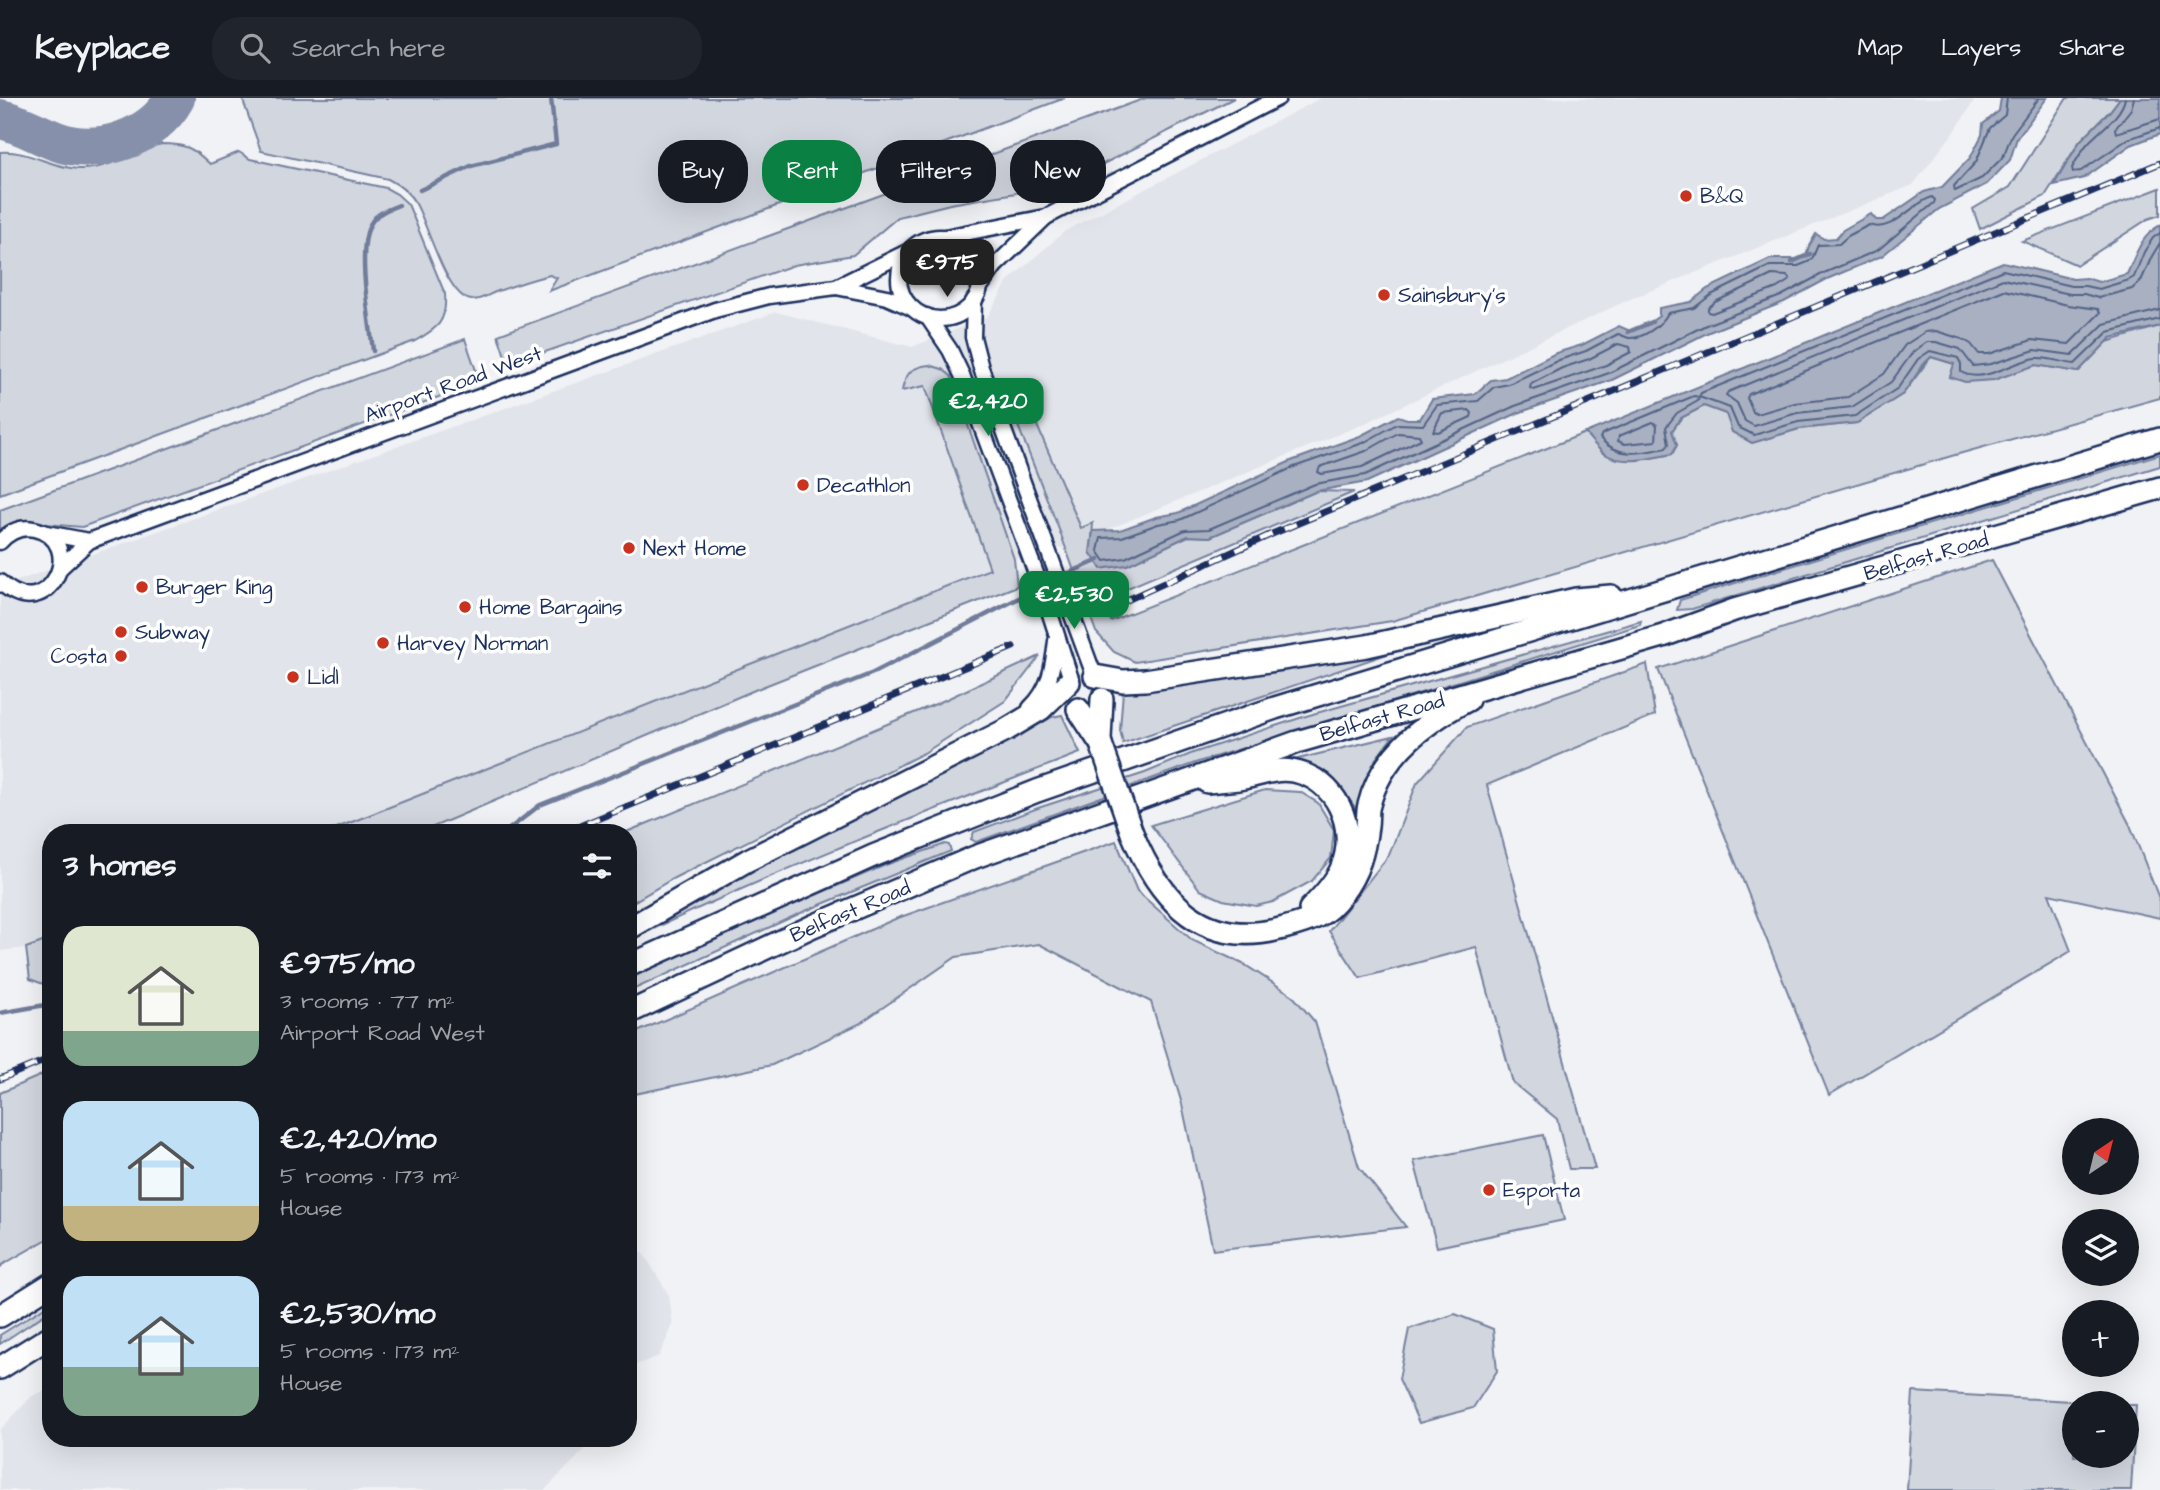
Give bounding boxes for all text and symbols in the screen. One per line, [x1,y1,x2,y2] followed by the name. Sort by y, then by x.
[212,17,702,80] search box
[35,25,170,71] text: Keyplace
[236,29,274,67] icon: search
[292,30,445,66] text: Search here
[1858,31,1903,65] text: Map
[1941,31,2021,65] text: Layers
[2059,31,2125,65] text: Share
[658,140,748,203] chip: Buy
[762,140,862,203] chip: Rent
[876,140,996,203] chip: Filters
[1010,140,1106,203] chip: New
[1700,182,1744,211] place label: B&Q
[1678,188,1694,204] marker: B&Q
[906,240,988,299] pin: €975
[916,246,978,278] text: €975
[1398,281,1506,312] place label: Sainsbury's
[1376,287,1392,303] marker: Sainsbury's
[360,339,547,431] street label: Airport Road West
[931,378,1045,438] pin: €2,420
[949,385,1027,417] text: €2,420
[817,471,910,500] place label: Decathlon
[795,477,811,493] marker: Decathlon
[1860,525,1992,588] street label: Belfast Road
[643,534,747,563] place label: Next Home
[621,540,637,556] marker: Next Home
[1017,572,1131,631] pin: €2,530
[156,573,273,604] place label: Burger King
[1035,578,1113,610] text: €2,530
[134,579,150,595] marker: Burger King
[479,593,623,624] place label: Home Bargains
[457,599,473,615] marker: Home Bargains
[135,618,211,649] place label: Subway
[113,624,129,640] marker: Subway
[397,629,548,660] place label: Harvey Norman
[375,635,391,651] marker: Harvey Norman
[51,642,107,671] place label: Costa
[113,648,129,664] marker: Costa
[307,663,339,692] place label: Lidl
[285,669,301,685] marker: Lidl
[1316,686,1448,749] street label: Belfast Road
[63,845,177,887] text: 3 homes
[578,847,616,885] icon: filters
[785,873,915,950] street label: Belfast Road
[280,943,415,985] text: €975/mo
[119,954,203,1038] icon: home
[280,985,455,1017] text: 3 rooms · 77 m²
[280,1017,485,1049] text: Airport Road West
[280,1118,437,1160] text: €2,420/mo
[2062,1118,2138,1195] north arrow
[2062,1118,2139,1468] map controls
[119,1129,203,1213] icon: home
[280,1160,460,1192] text: 5 rooms · 173 m²
[1503,1176,1581,1206] place label: Esporta
[1481,1182,1497,1198] marker: Esporta
[280,1192,343,1224] text: House
[2062,1209,2139,1286] button: layers
[280,1293,436,1335] text: €2,530/mo
[2062,1300,2139,1377] button: +
[119,1304,203,1388] icon: home
[280,1335,460,1367] text: 5 rooms · 173 m²
[280,1367,343,1399] text: House
[2062,1391,2139,1468] button: −

